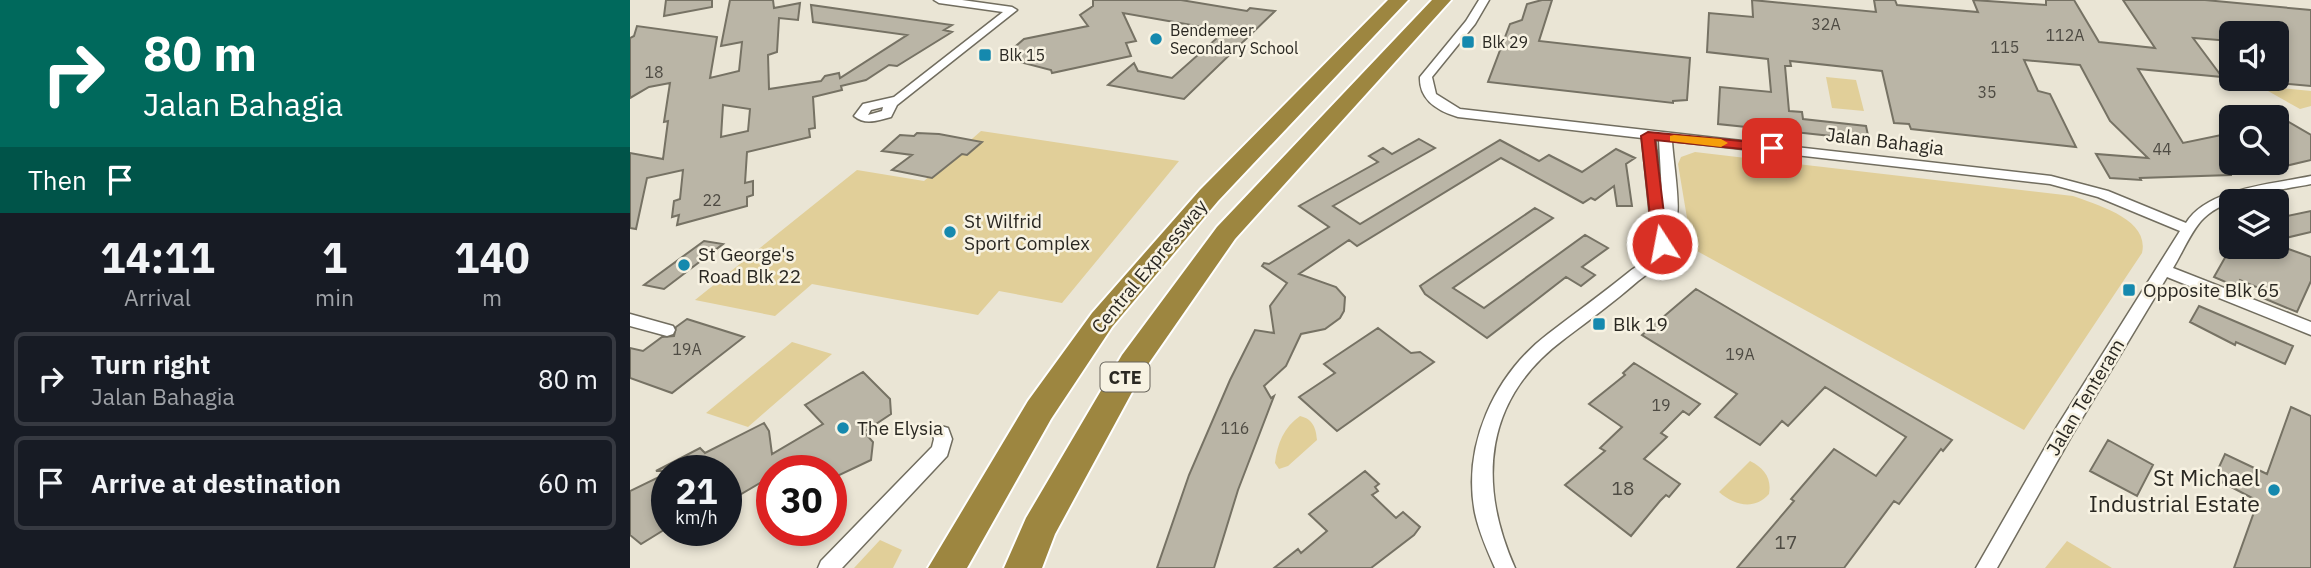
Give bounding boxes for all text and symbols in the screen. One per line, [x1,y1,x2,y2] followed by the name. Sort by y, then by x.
[1811,14,1841,34] house number: 32A
[1170,20,1298,58] place label: Bendemeer Secondary School
[143,21,257,84] text: 80 m
[2219,21,2289,259] map controls
[2219,21,2289,91] button: sound
[2045,25,2085,45] house number: 112A
[28,28,119,119] icon: right
[1148,31,1164,47] marker: Bendemeer Secondary School
[1482,32,1528,52] place label: Blk 29
[1460,34,1476,50] marker: Blk 29
[1991,37,2019,57] house number: 115
[999,45,1045,65] place label: Blk 15
[977,47,993,63] marker: Blk 15
[644,62,664,82] house number: 18
[1977,82,1997,102] house number: 35
[143,83,343,125] text: Jalan Bahagia
[2219,105,2289,175] button: search
[1742,118,1802,178] pin
[1825,122,1945,160] street label: Jalan Bahagia
[1753,129,1791,167] icon: arrive
[2152,139,2172,159] house number: 44
[101,161,139,199] icon: arrive
[28,163,87,197] text: Then
[2219,189,2289,259] button: layers
[702,190,722,210] house number: 22
[1086,194,1212,338] street label: Central Expressway
[1625,207,1699,281] position arrow
[964,209,1090,255] place label: St Wilfrid Sport Complex
[942,224,958,240] marker: St Wilfrid Sport Complex
[100,230,215,285] text: 14:11
[322,230,347,285] text: 1
[454,230,530,285] text: 140
[698,242,801,288] place label: St George's Road Blk 22
[676,257,692,273] marker: St George's Road Blk 22
[2143,278,2280,302] place label: Opposite Blk 65
[124,282,191,312] text: Arrival
[315,282,354,312] text: min
[482,282,502,312] text: m
[2121,282,2137,298] marker: Opposite Blk 65
[1613,312,1668,336] place label: Blk 19
[1591,316,1607,332] marker: Blk 19
[2041,334,2129,460] street label: Jalan Tenteram
[672,339,702,359] house number: 19A
[1725,344,1755,364] house number: 19A
[91,347,210,381] text: Turn right
[32,360,70,398] icon: right
[538,362,598,396] text: 80 m
[1100,362,1150,391] road number: CTE
[91,381,235,411] text: Jalan Bahagia
[1651,395,1671,415] house number: 19
[857,416,943,440] place label: The Elysia
[1221,418,1249,438] house number: 116
[835,420,851,436] marker: The Elysia
[756,455,847,546] speed limit sign: 30
[2089,462,2260,518] place label: St Michael Industrial Estate
[32,464,70,502] icon: arrive
[91,466,341,500] text: Arrive at destination
[538,466,598,500] text: 60 m
[675,468,718,514] text: 21
[1612,476,1634,500] house number: 18
[2266,482,2282,498] marker: St Michael Industrial Estate
[675,506,718,529] text: km/h
[1775,530,1797,554] house number: 17

